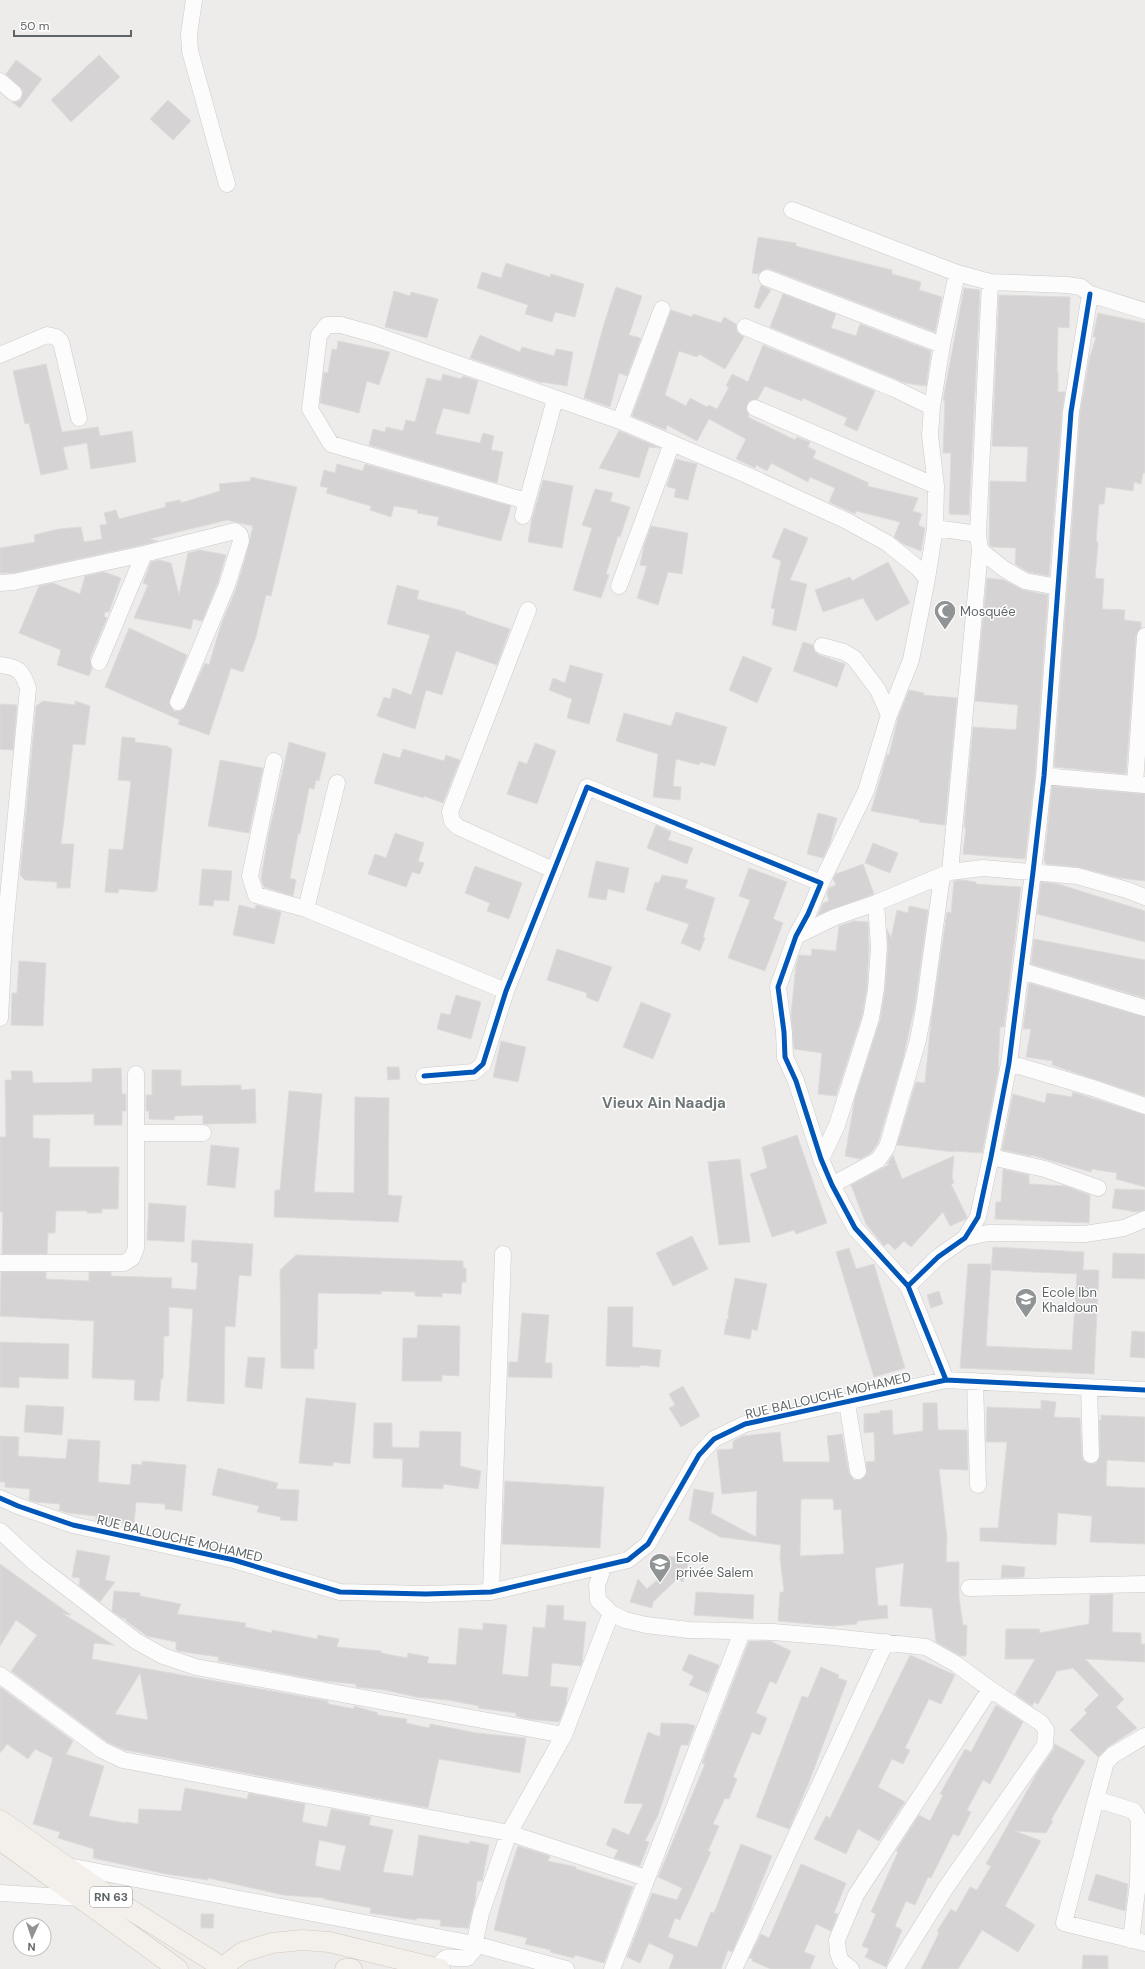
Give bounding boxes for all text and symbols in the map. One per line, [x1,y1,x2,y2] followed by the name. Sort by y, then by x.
[14,12,131,38] scale bar
[20,18,49,34] text: 50 m
[932,598,958,631] mosque icon: Mosquée
[960,603,1016,620] place label: Mosquée
[602,1093,726,1113] district label: Vieux Ain Naadja
[1042,1284,1098,1316] place label: Ecole Ibn Khaldoun
[1013,1286,1039,1319] school or university icon: Ecole Ibn Khaldoun
[744,1368,913,1423] street label: RUE BALLOUCHE MOHAMED
[95,1511,264,1566] street label: RUE BALLOUCHE MOHAMED
[676,1549,753,1581] place label: Ecole privée Salem
[647,1551,673,1584] school or university icon: Ecole privée Salem
[90,1887,132,1907] road number: RN 63
[12,1917,52,1957] north arrow
[27,1940,36,1954] text: N

